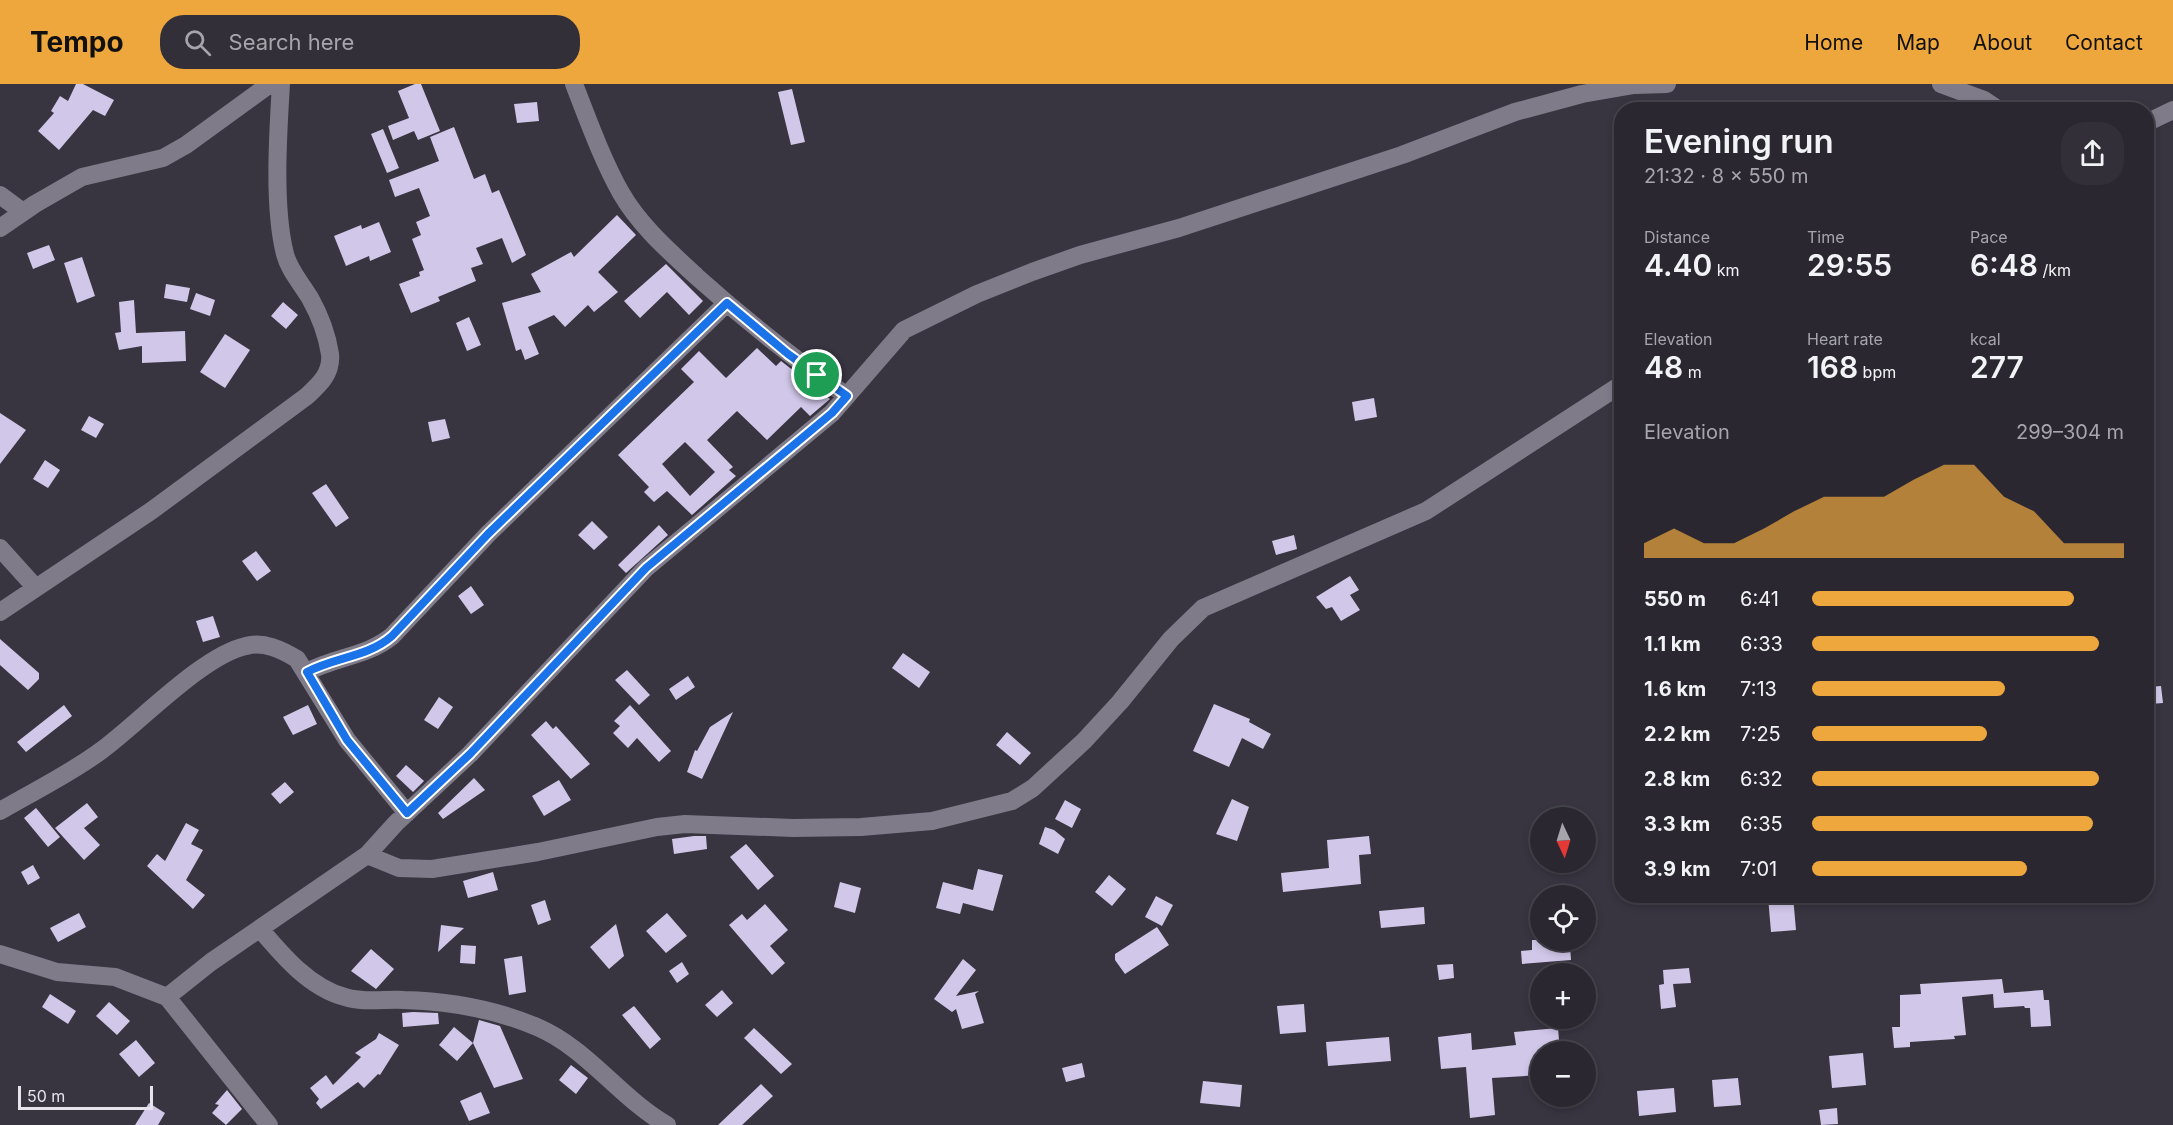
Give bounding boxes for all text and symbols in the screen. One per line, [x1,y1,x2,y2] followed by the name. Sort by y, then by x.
[160,15,580,69] search box
[30,25,124,59] text: Tempo
[181,26,214,59] icon: search
[229,29,354,55] text: Search here
[1804,30,1863,55] text: Home
[1896,30,1940,55] text: Map
[1973,30,2032,55] text: About
[2065,30,2143,55] text: Contact
[1644,121,1834,161] text: Evening run
[2061,122,2124,185] button: share
[1644,164,1809,188] text: 21:32 · 8 × 550 m
[1644,227,1710,247] text: Distance
[1807,227,1845,247] text: Time
[1970,227,2008,247] text: Pace
[1644,247,1712,283] text: 4.40
[1807,247,1892,283] text: 29:55
[1970,247,2038,283] text: 6:48
[1712,260,1740,280] text: km
[2038,260,2071,280] text: /km
[1644,329,1713,349] text: Elevation
[1807,329,1883,349] text: Heart rate
[1970,329,2001,349] text: kcal
[791,349,842,400] pin
[1644,349,1683,385] text: 48
[1807,349,1858,385] text: 168
[1970,349,2024,385] text: 277
[800,358,833,391] icon: arrive
[1683,362,1702,382] text: m
[1858,362,1896,382] text: bpm
[1644,420,1730,444] text: Elevation
[2016,420,2124,444] text: 299–304 m
[1644,587,1706,611] text: 550 m
[1740,587,1779,611] text: 6:41
[1644,632,1701,656] text: 1.1 km
[1740,632,1783,656] text: 6:33
[1644,677,1706,701] text: 1.6 km
[1740,677,1777,701] text: 7:13
[1644,722,1710,746] text: 2.2 km
[1740,722,1781,746] text: 7:25
[1644,767,1710,791] text: 2.8 km
[1740,767,1783,791] text: 6:32
[1530,807,1596,873] north arrow
[1530,807,1596,1107] map controls
[1644,812,1710,836] text: 3.3 km
[1740,812,1783,836] text: 6:35
[1644,857,1711,881] text: 3.9 km
[1740,857,1777,881] text: 7:01
[1530,885,1596,951] button: locate
[1530,963,1596,1029] button: +
[1530,1041,1596,1107] button: −
[18,1083,153,1110] scale bar
[27,1086,65,1106] text: 50 m

